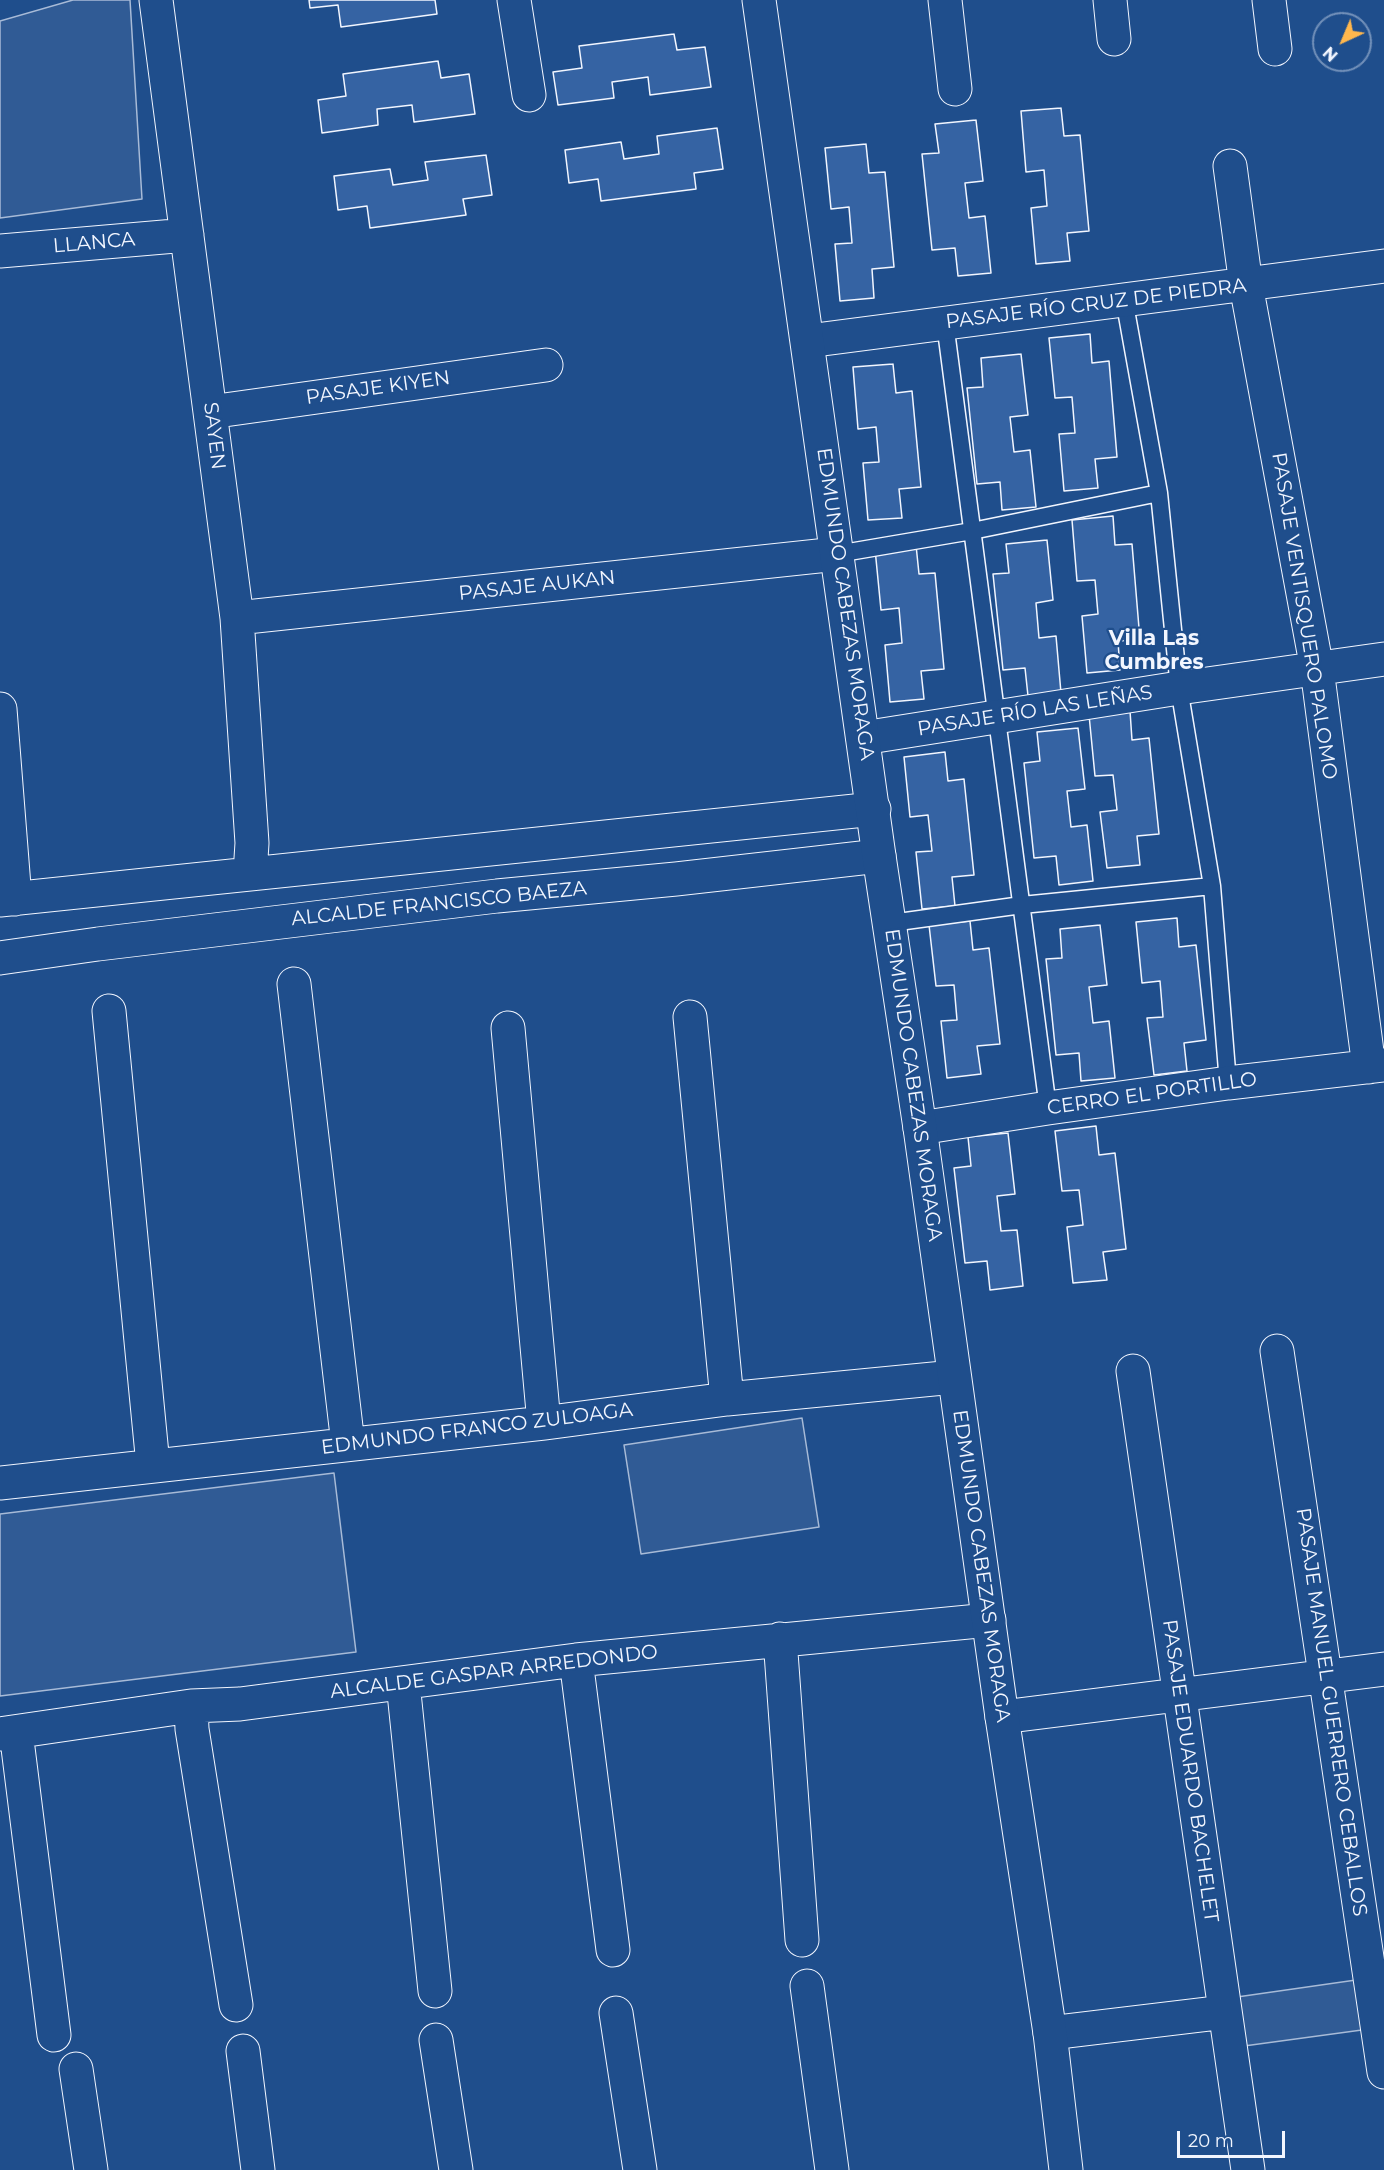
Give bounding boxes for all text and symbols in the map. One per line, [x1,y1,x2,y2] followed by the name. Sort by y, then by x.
[1312,12,1372,72] north arrow
[1319,43,1342,65] text: N
[52,227,136,259] street label: LLANCA
[944,274,1248,334] street label: PASAJE RÍO CRUZ DE PIEDRA
[304,366,452,410] street label: PASAJE KIYEN
[198,401,230,471] street label: SAYEN
[811,446,879,762] street label: EDMUNDO CABEZAS MORAGA
[1266,451,1342,781] street label: PASAJE VENTISQUERO PALOMO
[457,566,617,606] street label: PASAJE AUKAN
[1104,626,1204,676] district label: Villa Las Cumbres
[916,681,1154,741] street label: PASAJE RÍO LAS LEÑAS
[290,877,588,931] street label: ALCALDE FRANCISCO BAEZA
[879,927,947,1243] street label: EDMUNDO CABEZAS MORAGA
[1045,1067,1259,1121] street label: CERRO EL PORTILLO
[320,1398,634,1460] street label: EDMUNDO FRANCO ZULOAGA
[947,1408,1015,1724] street label: EDMUNDO CABEZAS MORAGA
[1290,1506,1372,1918] street label: PASAJE MANUEL GUERRERO CEBALLOS
[1157,1618,1223,1924] street label: PASAJE EDUARDO BACHELET
[329,1640,659,1704] street label: ALCALDE GASPAR ARREDONDO
[1180,2119,1288,2157] scale bar
[1188,2130,1234,2152] text: 20 m

